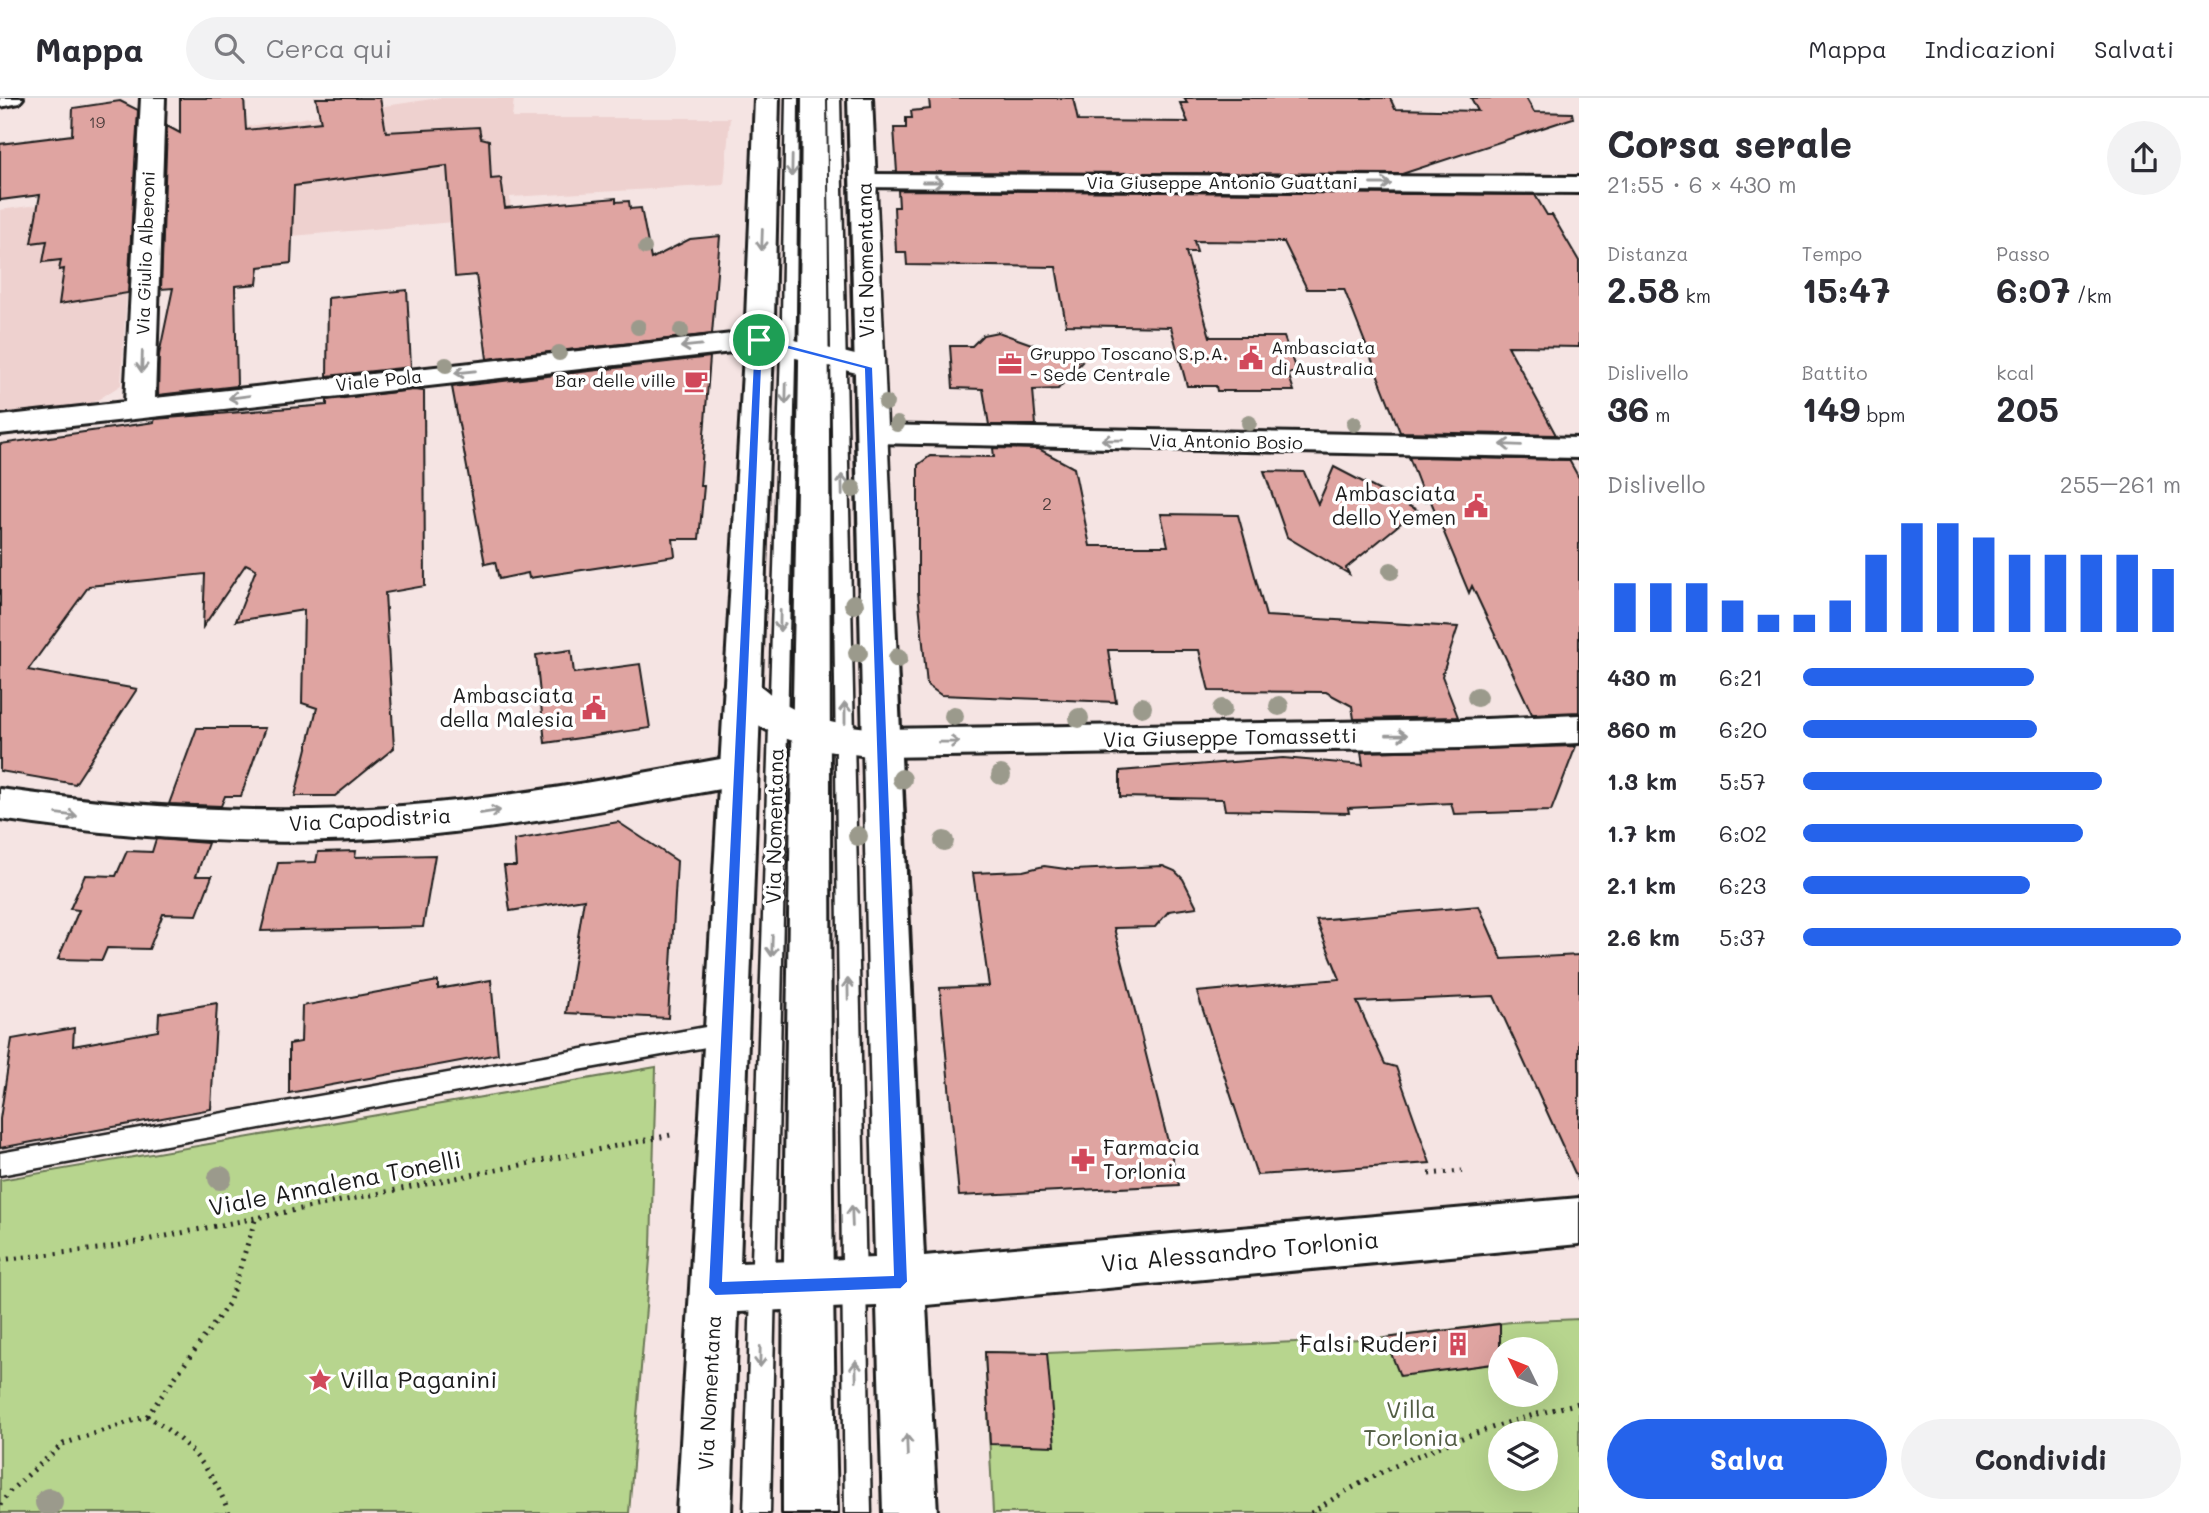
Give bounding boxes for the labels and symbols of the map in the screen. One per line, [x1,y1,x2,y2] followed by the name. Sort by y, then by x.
[89,111,105,132] house number: 19
[785,154,798,177] one-way arrow
[1086,170,1358,194] street label: Via Giuseppe Antonio Guattani
[130,171,160,335] street label: Via Giulio Alberoni
[921,175,944,189] one-way arrow
[1369,177,1392,191] one-way arrow
[850,182,879,338] street label: Via Nomentana
[755,228,768,251] one-way arrow
[729,310,789,370] pin
[1271,335,1376,380] place label: Ambasciata di Australia
[680,340,703,353] one-way arrow
[1030,341,1228,386] place label: Gruppo Toscano S.p.A. - Sede Centrale
[1237,344,1265,372] public building icon: Ambasciata di Australia
[135,350,148,373] one-way arrow
[996,350,1024,378] office icon: Gruppo Toscano S.p.A. - Sede Centrale
[334,364,423,396] street label: Viale Pola
[454,365,476,378] one-way arrow
[682,367,710,395] cafe icon: Bar delle ville
[555,368,676,392] place label: Bar delle ville
[779,382,793,405] one-way arrow
[228,391,250,404] one-way arrow
[1149,428,1303,454] street label: Via Antonio Bosio
[1101,433,1124,447] one-way arrow
[1500,439,1523,452] one-way arrow
[835,474,849,497] one-way arrow
[1332,479,1456,530] place label: Ambasciata dello Yemen
[1042,491,1052,515] house number: 2
[1462,492,1490,520] public building icon: Ambasciata dello Yemen
[774,609,787,632] one-way arrow
[440,681,574,732] place label: Ambasciata della Malesia
[580,694,608,722] public building icon: Ambasciata della Malesia
[838,701,851,724] one-way arrow
[1103,721,1357,752] street label: Via Giuseppe Tomassetti
[1385,728,1408,742] one-way arrow
[937,735,960,749] one-way arrow
[759,748,788,904] street label: Via Nomentana
[288,801,452,836] street label: Via Capodistria
[478,805,501,818] one-way arrow
[56,809,78,822] one-way arrow
[765,935,778,958] one-way arrow
[841,978,854,1001] one-way arrow
[1103,1133,1200,1184] place label: Farmacia Torlonia
[206,1143,464,1222] street label: Viale Annalena Tonelli
[1069,1146,1097,1174] pharmacy icon: Farmacia Torlonia
[845,1205,859,1228] one-way arrow
[1099,1223,1380,1278] street label: Via Alessandro Torlonia
[691,1314,726,1472] street label: Via Nomentana
[1299,1327,1438,1358] place label: Falsi Ruderi
[1444,1330,1472,1358] building icon: Falsi Ruderi
[1488,1337,1558,1407] north arrow
[753,1345,767,1368] one-way arrow
[849,1360,862,1383] one-way arrow
[340,1363,497,1394] place label: Villa Paganini
[306,1366,334,1394] place icon: Villa Paganini
[1363,1393,1459,1452] park label: Villa Torlonia
[900,1434,913,1457] one-way arrow

